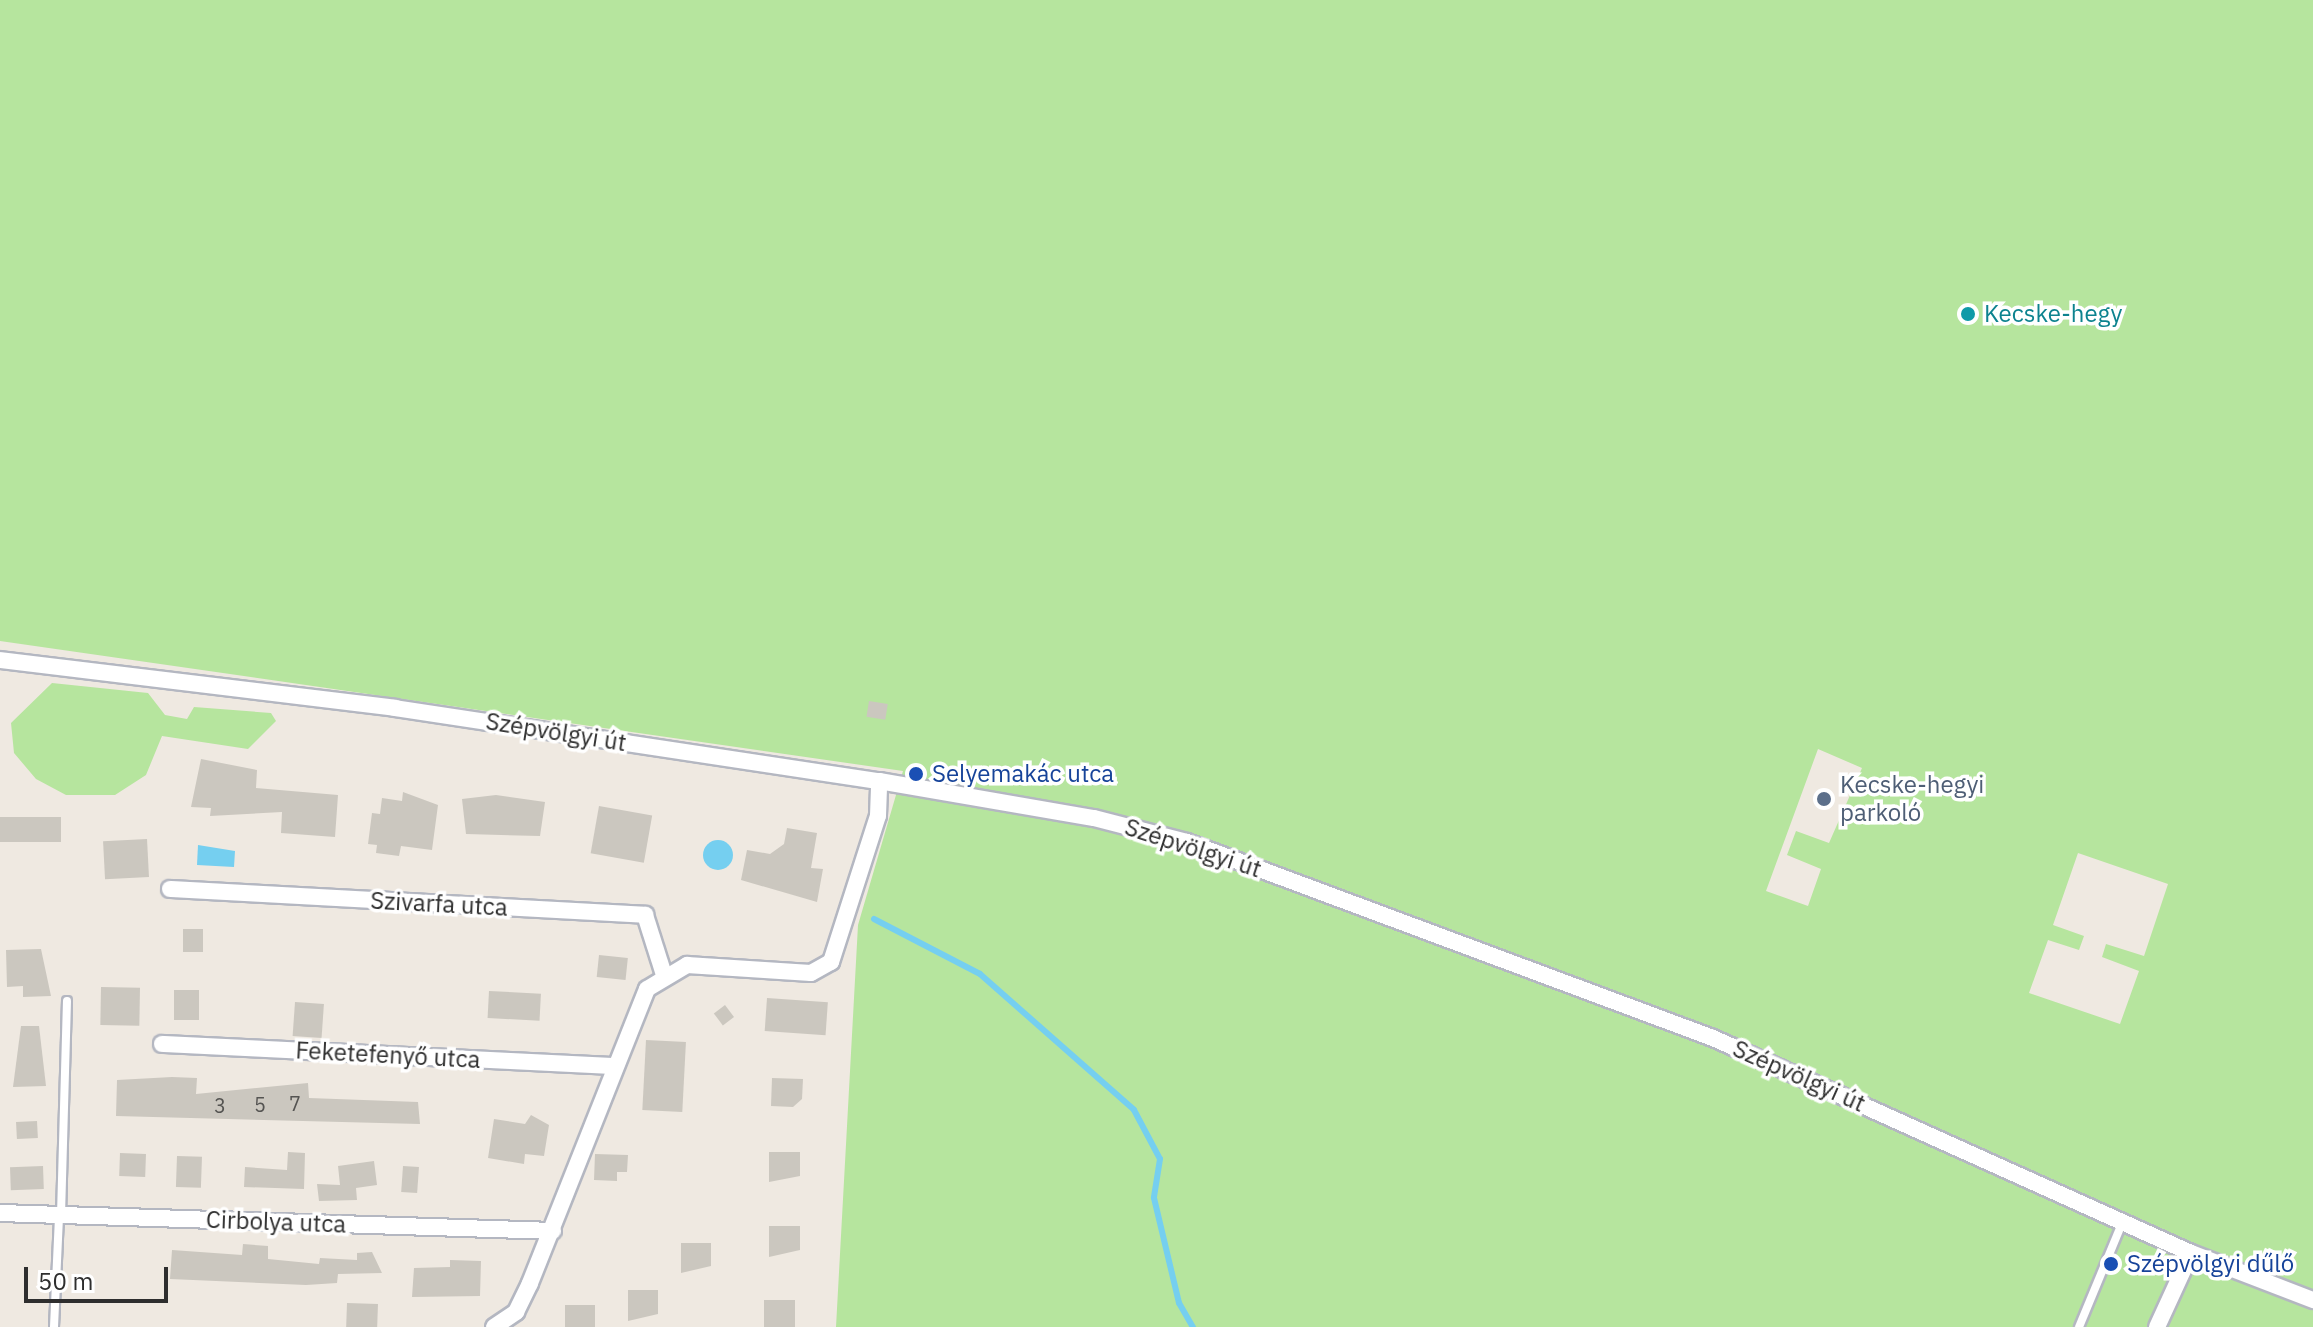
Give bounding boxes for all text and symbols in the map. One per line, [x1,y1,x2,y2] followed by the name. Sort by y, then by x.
[1984,300,2122,328] place label: Kecske-hegy
[1959,305,1977,323] marker: Kecske-hegy
[484,707,628,757] street label: Szépvölgyi út
[932,760,1114,788] place label: Selyemakác utca
[907,765,925,783] marker: Selyemakác utca
[1840,771,1984,827] place label: Kecske-hegyi parkoló
[1815,790,1833,808] marker: Kecske-hegyi parkoló
[1121,812,1265,884] street label: Szépvölgyi út
[370,886,508,922] street label: Szivarfa utca
[1728,1034,1870,1118] street label: Szépvölgyi út
[295,1036,481,1074] street label: Feketefenyő utca
[289,1091,301,1115] house number: 7
[254,1092,266,1116] house number: 5
[214,1093,226,1117] house number: 3
[205,1205,347,1239] street label: Cirbolya utca
[2127,1250,2294,1278] place label: Szépvölgyi dűlő
[28,1251,172,1301] scale bar
[2102,1255,2120,1273] marker: Szépvölgyi dűlő
[38,1265,93,1297] text: 50 m

